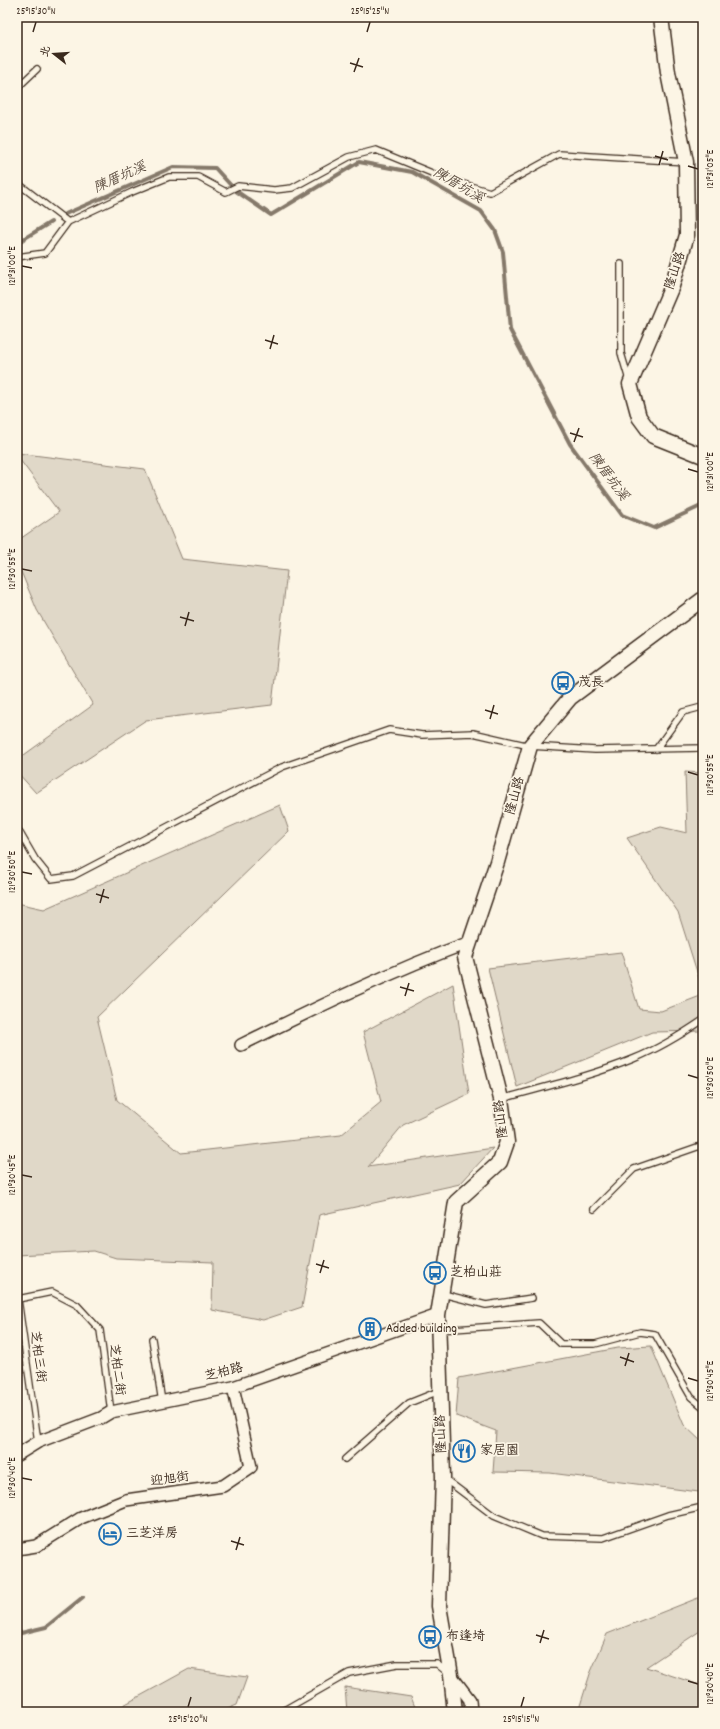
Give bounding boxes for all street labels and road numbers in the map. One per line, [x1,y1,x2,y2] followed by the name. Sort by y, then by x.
[661,250,691,292] street label: 隆山路
[502,775,530,817] street label: 隆山路
[490,1098,514,1140] street label: 隆山路
[24,1330,50,1384] street label: 芝柏三街
[103,1343,129,1397] street label: 芝柏二街
[203,1359,245,1387] street label: 芝柏路
[432,1414,452,1454] street label: 隆山路
[149,1468,191,1492] street label: 迎旭街

